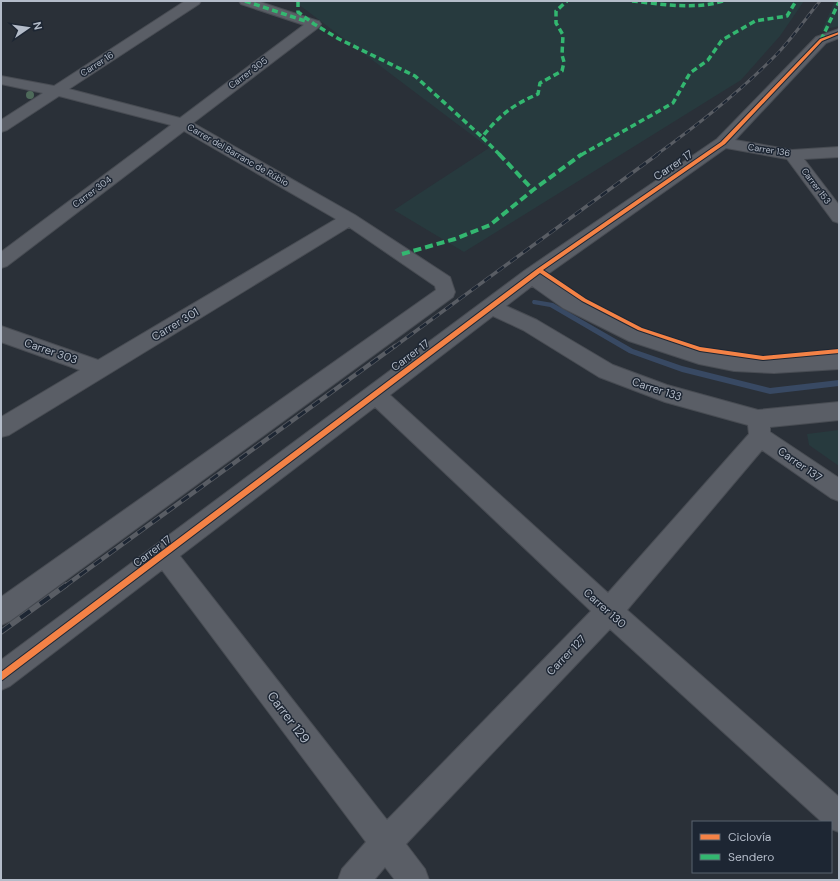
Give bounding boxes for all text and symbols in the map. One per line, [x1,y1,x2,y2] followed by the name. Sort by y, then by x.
[8,8,48,48] north arrow
[30,20,45,31] text: N
[78,49,116,79] street label: Carrer 16
[226,54,270,92] street label: Carrer 305
[185,121,291,189] street label: Carrer del Barranc de Rúbio
[747,141,791,159] street label: Carrer 136
[651,147,695,183] street label: Carrer 17
[798,165,834,207] street label: Carrer 153
[70,173,114,211] street label: Carrer 304
[149,304,201,344] street label: Carrer 301
[22,335,80,367] street label: Carrer 303
[388,336,432,374] street label: Carrer 17
[630,374,684,404] street label: Carrer 133
[775,444,825,484] street label: Carrer 137
[130,532,174,570] street label: Carrer 17
[581,585,629,631] street label: Carrer 130
[543,632,589,678] street label: Carrer 127
[263,688,314,747] street label: Carrer 129
[692,821,832,873] legend
[728,829,771,845] text: Ciclovía
[728,849,774,865] text: Sendero

